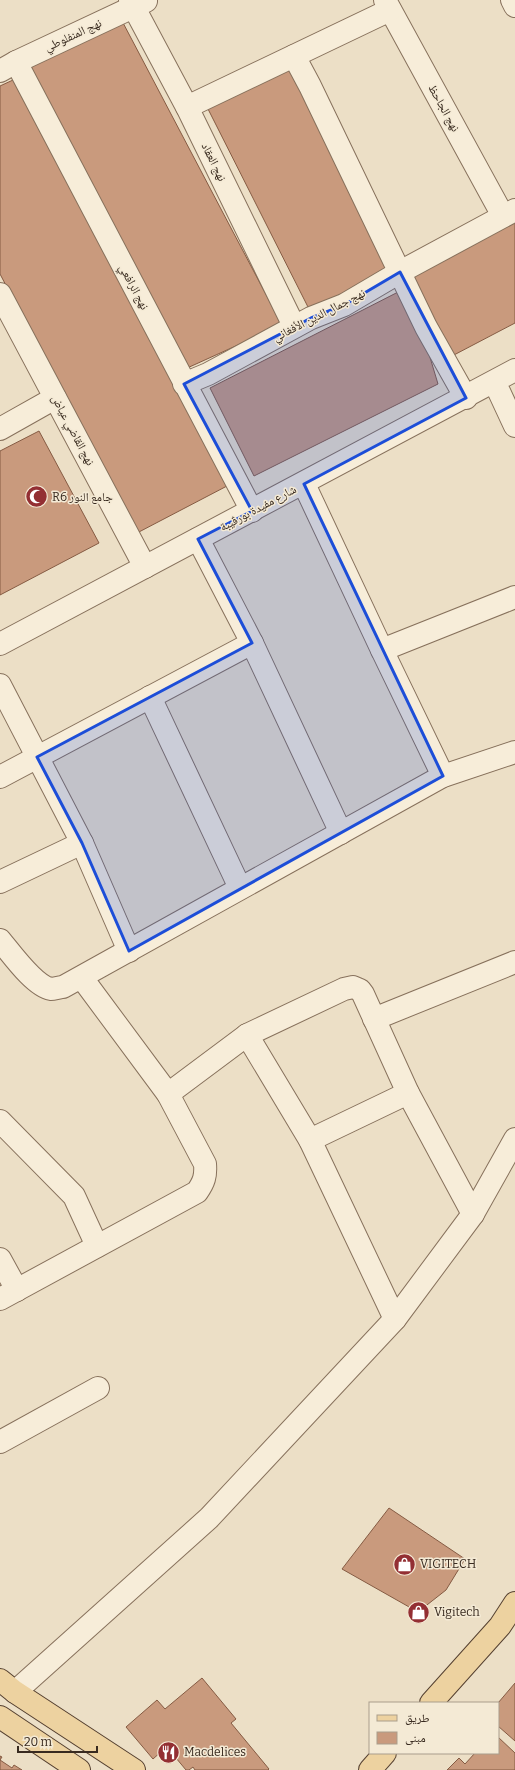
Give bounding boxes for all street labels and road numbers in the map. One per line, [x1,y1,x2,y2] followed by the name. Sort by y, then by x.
[42,16,105,57] street label: نهج المنفلوطي
[425,82,463,134] street label: نهج الجاحظ
[199,140,229,184] street label: نهج العقاد
[113,262,152,314] street label: نهج الرافعي
[271,286,369,347] street label: نهج جمال الدين الأفغاني
[46,392,97,469] street label: نهج القاضي عياض
[217,482,299,535] street label: شارع مفيدة بورڨيبة

